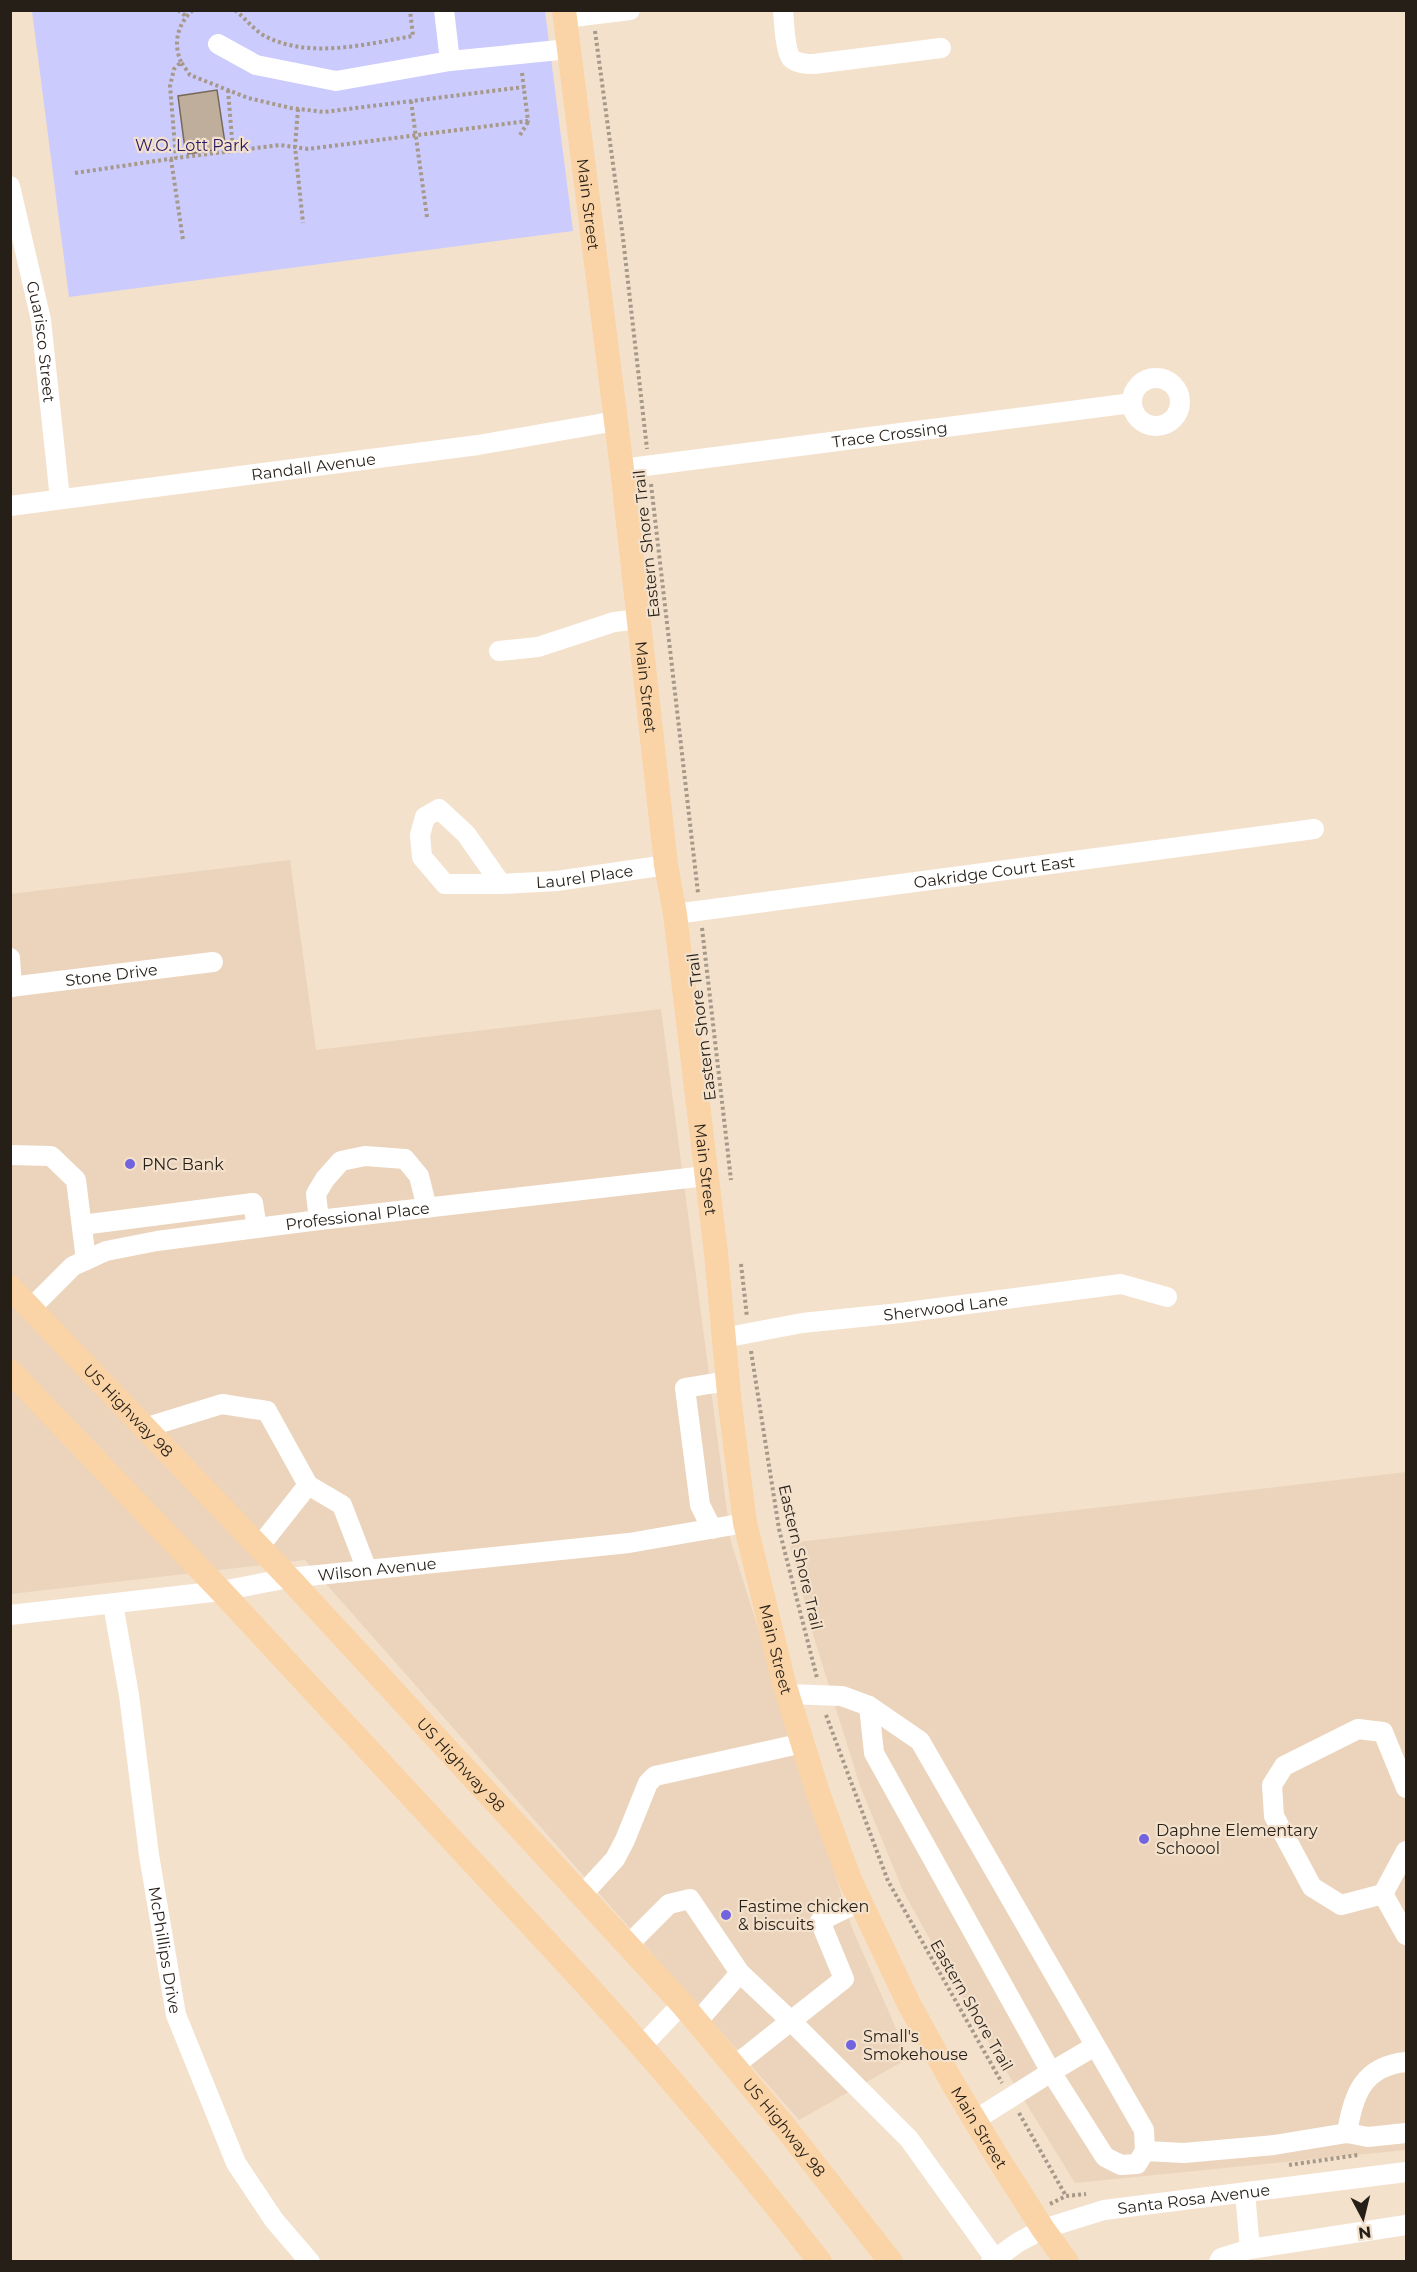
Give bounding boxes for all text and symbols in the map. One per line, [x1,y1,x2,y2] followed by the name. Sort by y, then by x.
[135,136,249,155] park label: W.O. Lott Park
[573,157,603,252] street label: Main Street
[22,279,59,404] street label: Guarisco Street
[831,418,949,452] street label: Trace Crossing
[250,449,377,484] street label: Randall Avenue
[629,469,664,619] street label: Eastern Shore Trail
[631,640,660,735] street label: Main Street
[913,852,1076,892] street label: Oakridge Court East
[536,861,634,892] street label: Laurel Place
[683,952,720,1102] street label: Eastern Shore Trail
[64,960,158,990] street label: Stone Drive
[690,1122,720,1217] street label: Main Street
[142,1155,224,1174] place label: PNC Bank
[123,1157,137,1171] marker: PNC Bank
[284,1199,431,1234] street label: Professional Place
[883,1290,1009,1325] street label: Sherwood Lane
[79,1360,177,1461] street label: US Highway 98
[775,1483,826,1632] street label: Eastern Shore Trail
[317,1554,437,1585] street label: Wilson Avenue
[755,1602,796,1698] street label: Main Street
[413,1714,509,1816] street label: US Highway 98
[1156,1821,1318,1858] place label: Daphne Elementary Schoool
[1137,1832,1151,1846] marker: Daphne Elementary Schoool
[144,1885,185,2015] street label: McPhillips Drive
[738,1897,869,1934] place label: Fastime chicken & biscuits
[719,1908,733,1922] marker: Fastime chicken & biscuits
[926,1936,1017,2074] street label: Eastern Shore Trail
[863,2027,968,2064] place label: Small's Smokehouse
[844,2038,858,2052] marker: Small's Smokehouse
[738,2074,829,2181] street label: US Highway 98
[947,2083,1011,2173] street label: Main Street
[1116,2180,1271,2218] street label: Santa Rosa Avenue
[1333,2188,1393,2248] north arrow
[1357,2222,1372,2243] text: N

